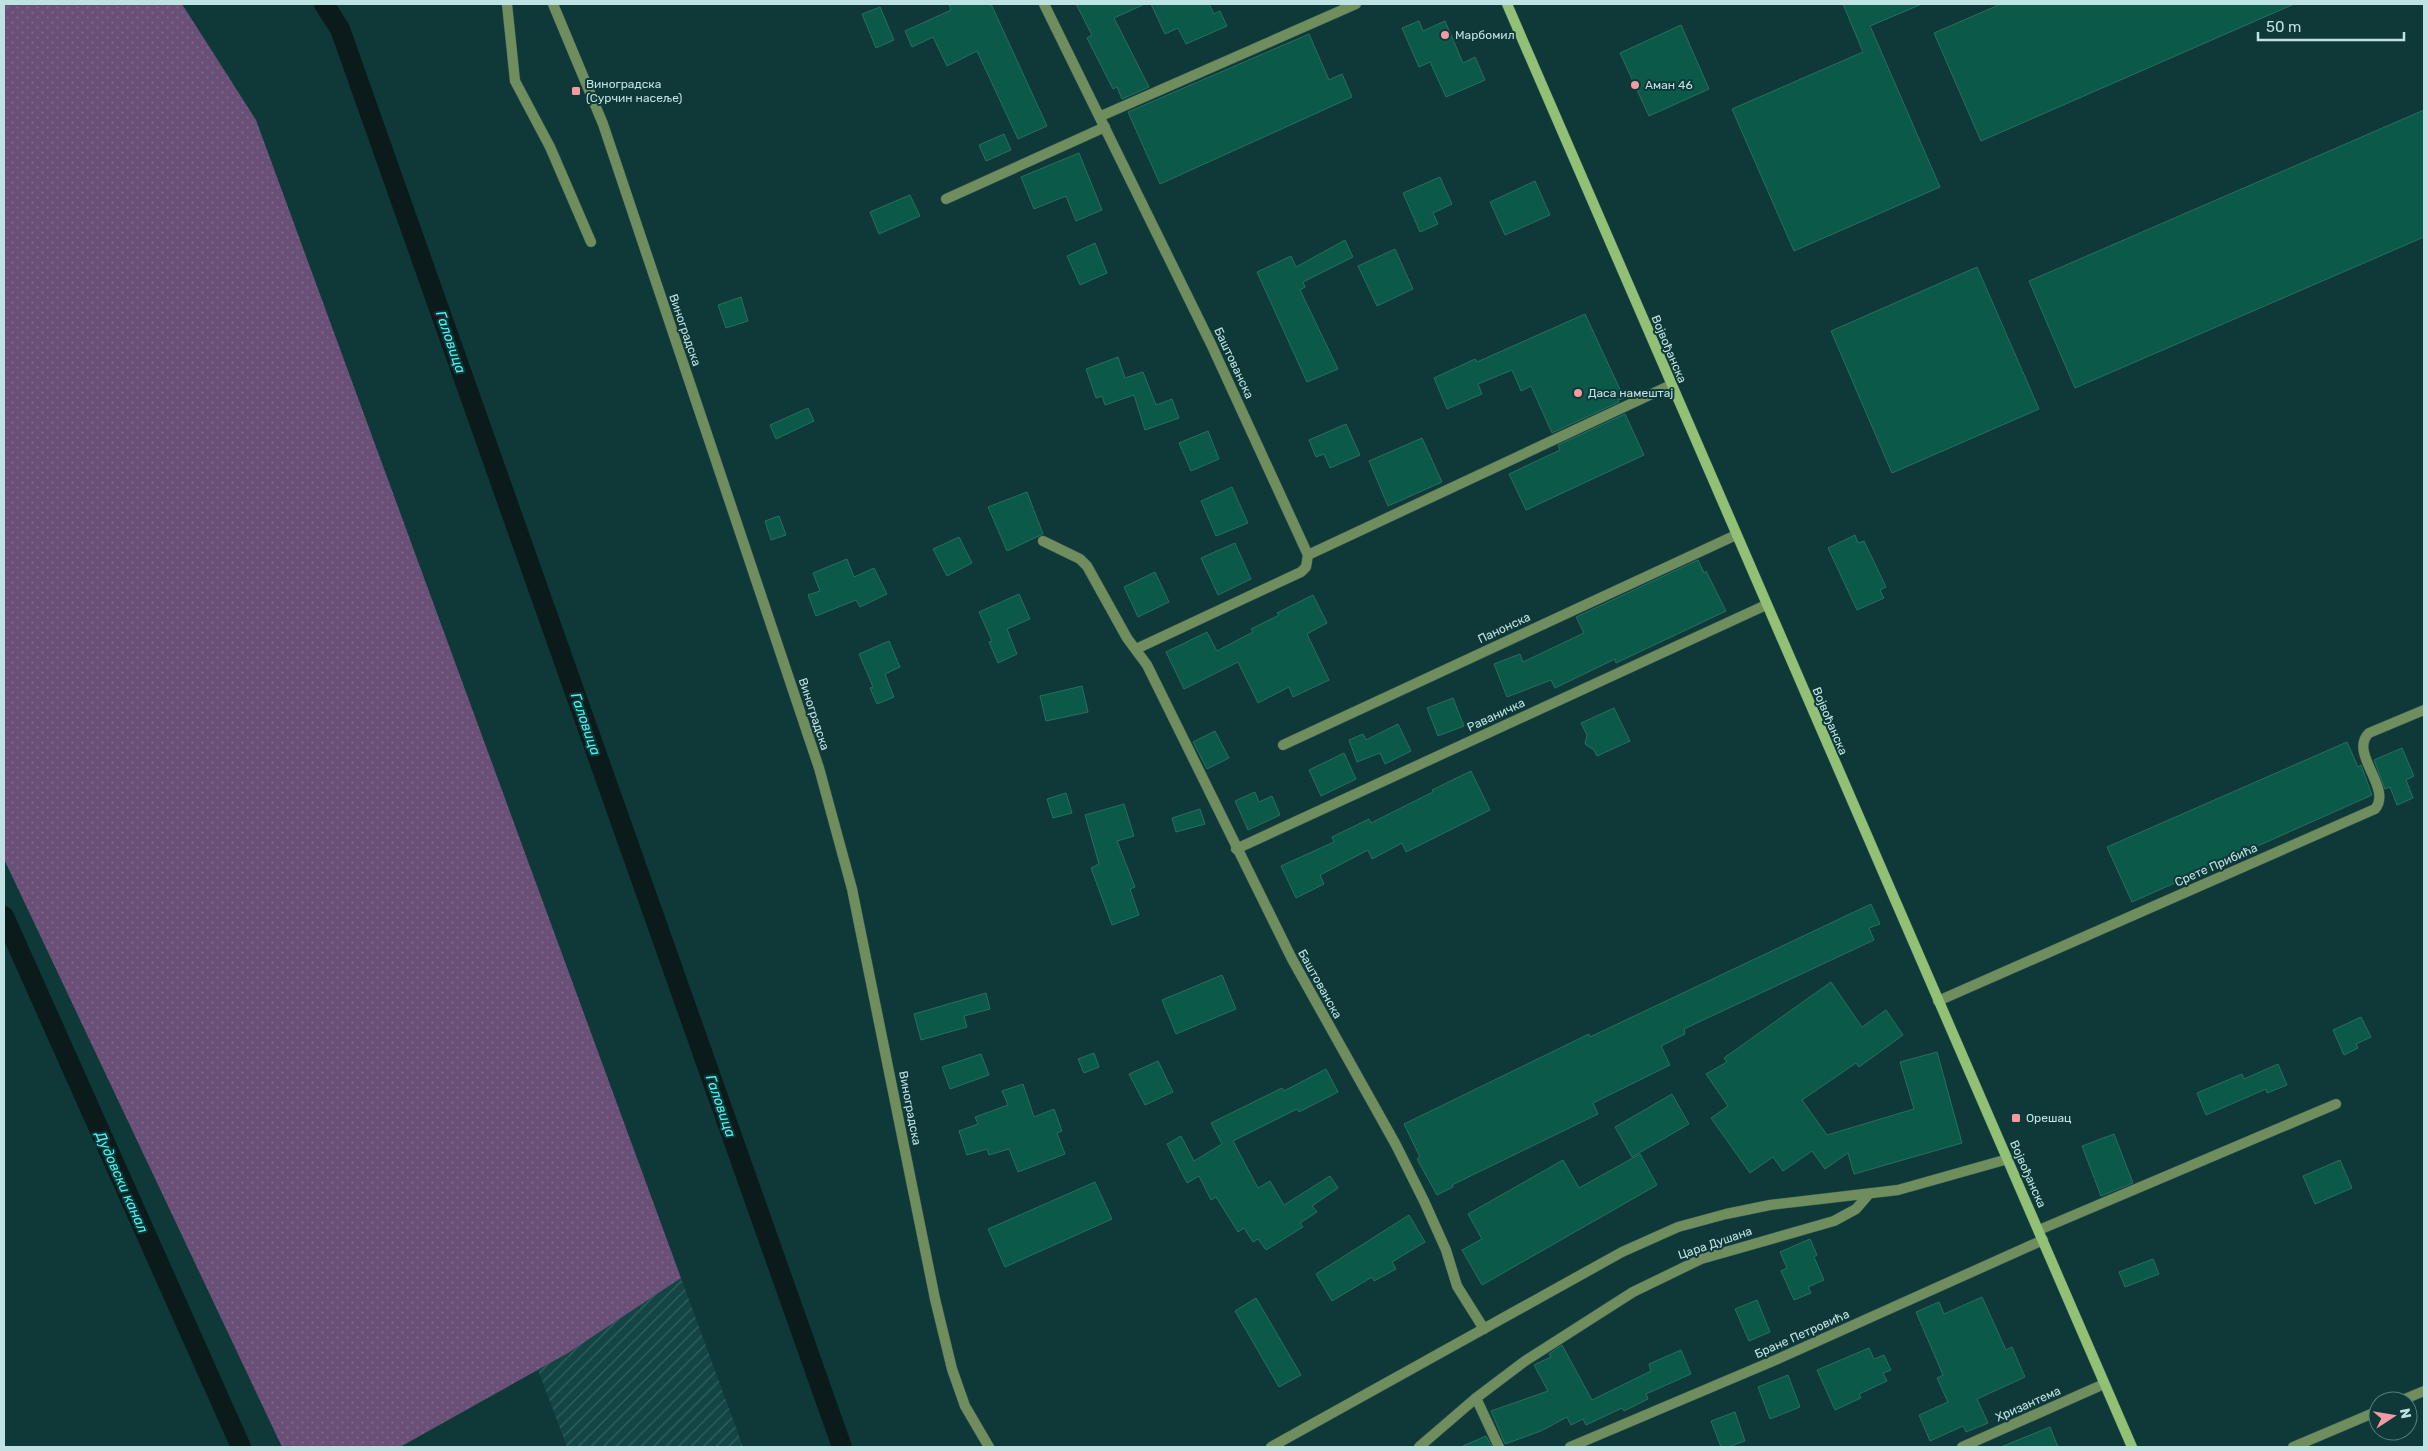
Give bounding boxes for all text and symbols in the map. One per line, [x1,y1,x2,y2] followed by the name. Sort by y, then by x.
[2258,10,2404,42] scale bar
[2266,18,2301,36] text: 50 m
[1455,28,1515,42] place label: Марбомил
[1439,29,1451,41] marker: Марбомил
[586,77,682,105] place label: Виноградска (Сурчин насеље)
[1645,78,1693,92] place label: Аман 46
[1629,79,1641,91] marker: Аман 46
[570,85,582,97] marker: Виноградска (Сурчин насеље)
[666,292,704,368] street label: Виноградска
[432,309,469,376] water label: Галовица
[1648,313,1690,385] street label: Војвођанска
[1211,325,1257,401] street label: Баштованска
[1588,386,1673,400] place label: Даса намештај
[1572,387,1584,399] marker: Даса намештај
[1475,610,1533,646] street label: Панонска
[796,676,832,752] street label: Виноградска
[1809,685,1851,757] street label: Војвођанска
[567,691,604,758] water label: Галовица
[1465,696,1527,734] street label: Раваничка
[2172,841,2260,889] street label: Срете Прибића
[1295,947,1345,1021] street label: Баштованска
[896,1070,924,1146] street label: Виноградска
[702,1073,739,1140] water label: Галовица
[2026,1111,2072,1125] place label: Орешац
[2010,1112,2022,1124] marker: Орешац
[91,1128,152,1236] water label: Дудовски канал
[2007,1138,2049,1210] street label: Војвођанска
[1676,1224,1754,1262] street label: Цара Душана
[1753,1307,1851,1361] street label: Бране Петровића
[1993,1383,2063,1425] street label: Хризантема
[2368,1391,2418,1441] north arrow
[2396,1407,2415,1420] text: N

